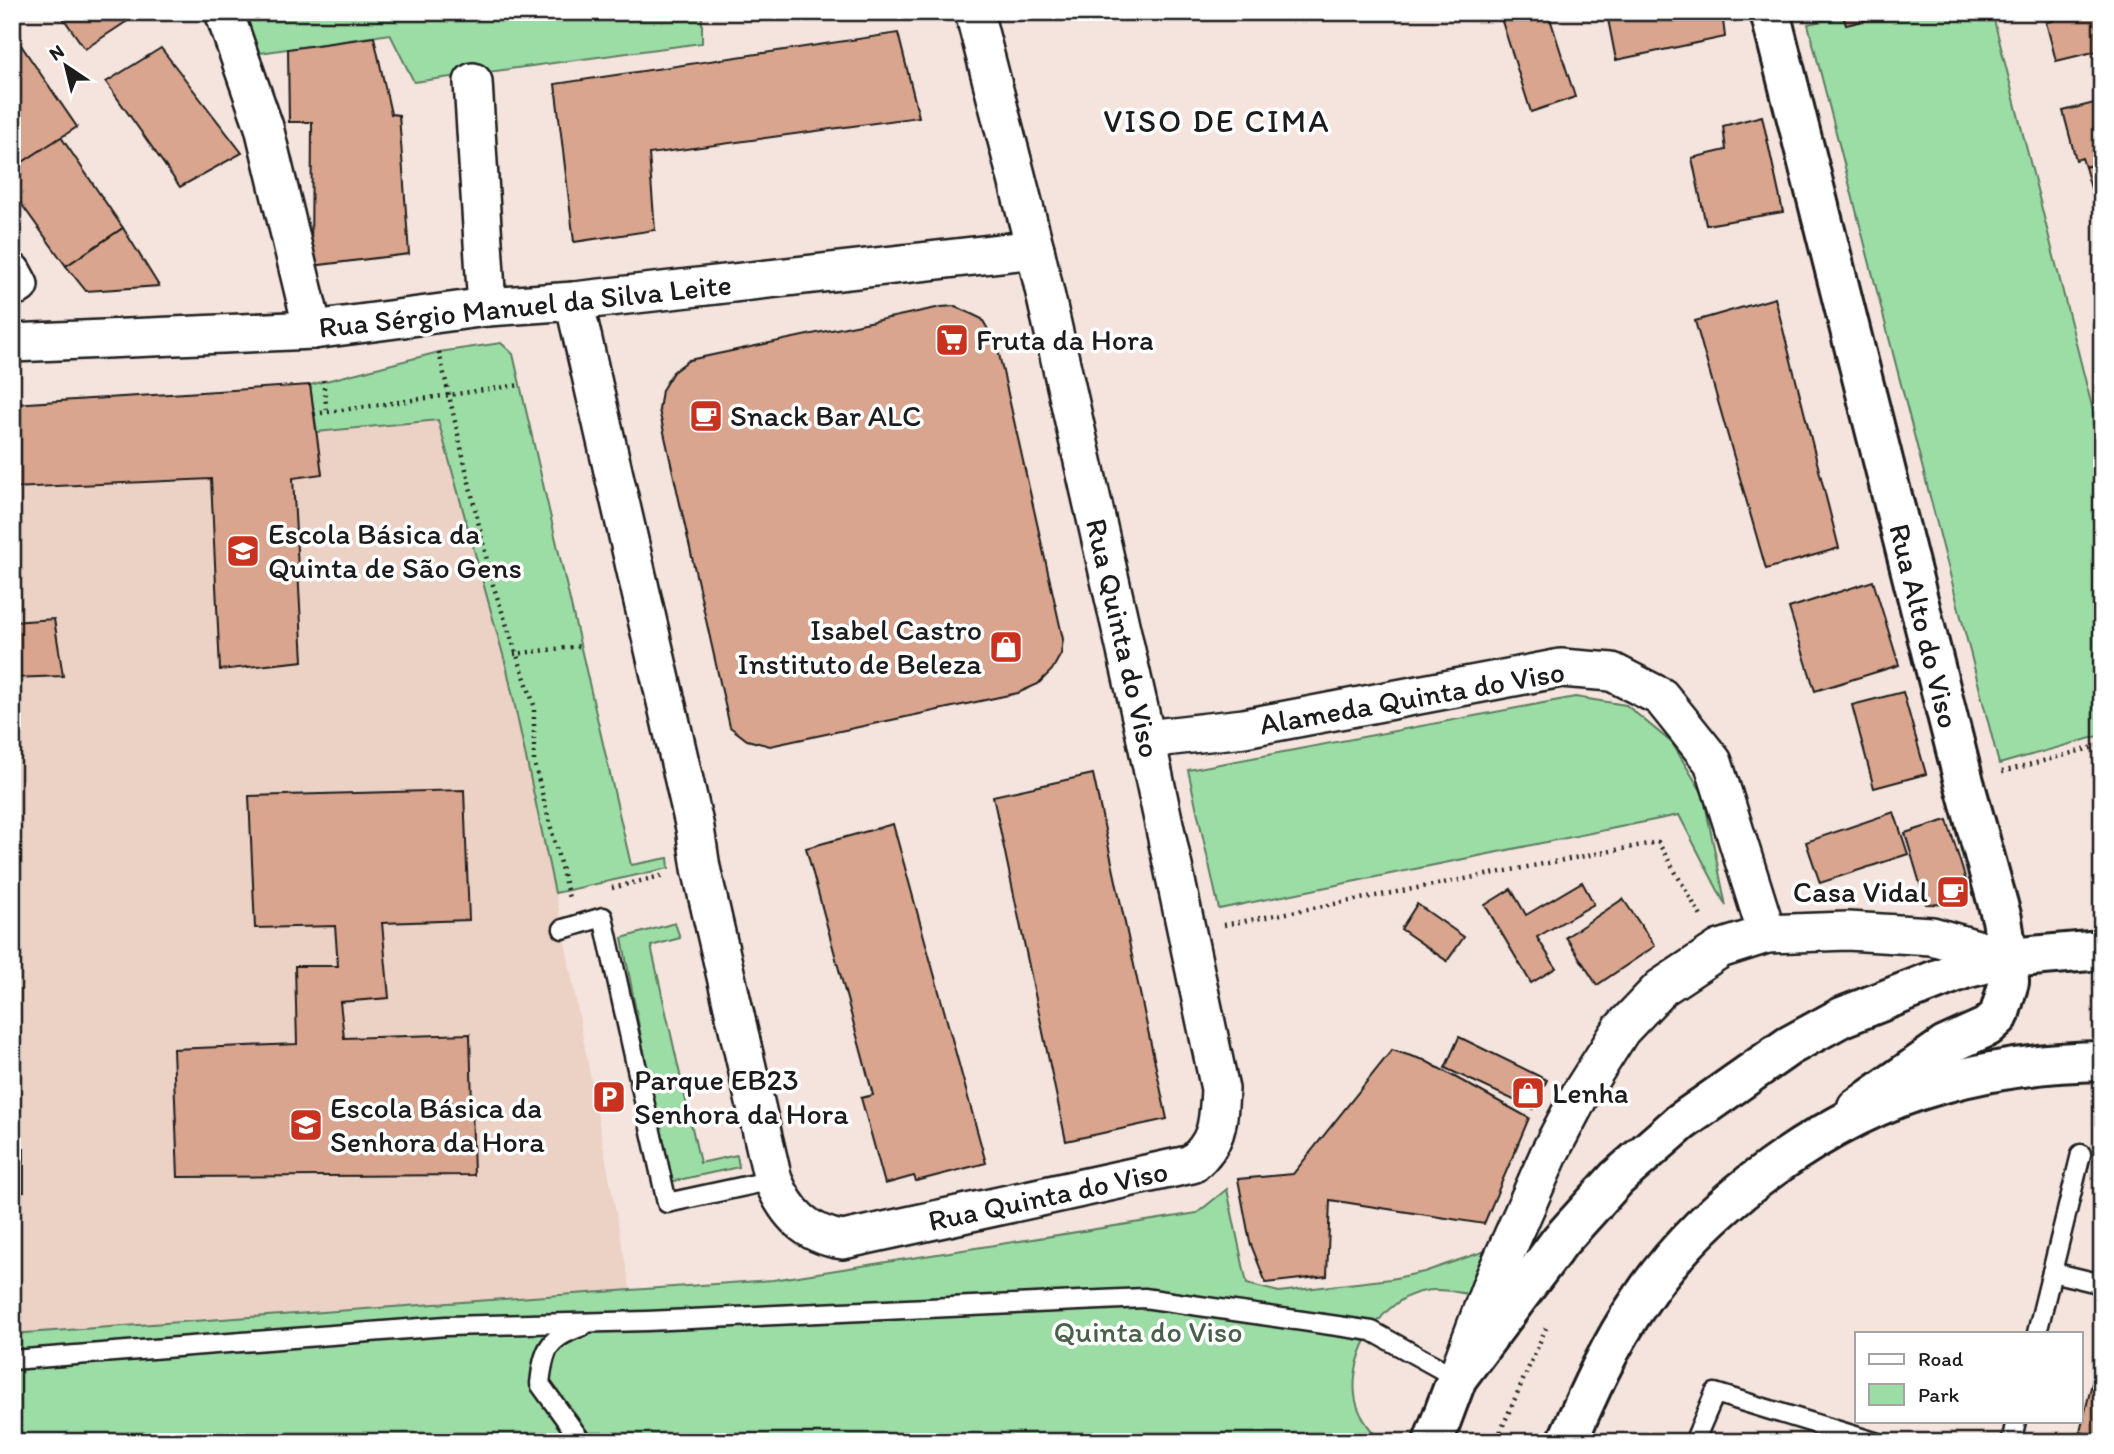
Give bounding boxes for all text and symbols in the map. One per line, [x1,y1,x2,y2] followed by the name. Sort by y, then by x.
[32,32,102,102] north arrow
[45,39,68,66] text: N
[1103,102,1331,140] district label: VISO DE CIMA
[317,265,733,346] street label: Rua Sérgio Manuel da Silva Leite
[933,321,971,359] supermarket icon: Fruta da Hora
[976,321,1154,358] place label: Fruta da Hora
[687,397,725,435] cafe icon: Snack Bar ALC
[730,397,921,434] place label: Snack Bar ALC
[268,515,522,586] place label: Escola Básica da Quinta de São Gens
[1078,515,1169,761] street label: Rua Quinta do Viso
[1881,520,1968,732] street label: Rua Alto do Viso
[224,532,262,570] school or university icon: Escola Básica da Quinta de São Gens
[737,611,982,682] place label: Isabel Castro Instituto de Beleza
[987,628,1025,666] shop icon: Isabel Castro Instituto de Beleza
[1256,652,1567,743] street label: Alameda Quinta do Viso
[1793,873,1928,910] place label: Casa Vidal
[1934,873,1972,911] cafe icon: Casa Vidal
[634,1061,849,1132] place label: Parque EB23 Senhora da Hora
[1509,1074,1547,1112] shop icon: Lenha
[1552,1074,1629,1111] place label: Lenha
[590,1078,628,1116] parking icon: Parque EB23 Senhora da Hora
[330,1089,545,1160] place label: Escola Básica da Senhora da Hora
[287,1106,325,1144] school or university icon: Escola Básica da Senhora da Hora
[925,1152,1171,1239] street label: Rua Quinta do Viso
[1054,1313,1242,1350] park label: Quinta do Viso
[1855,1332,2082,1422] legend
[1918,1346,1964,1371] text: Road
[1918,1382,1960,1407] text: Park

